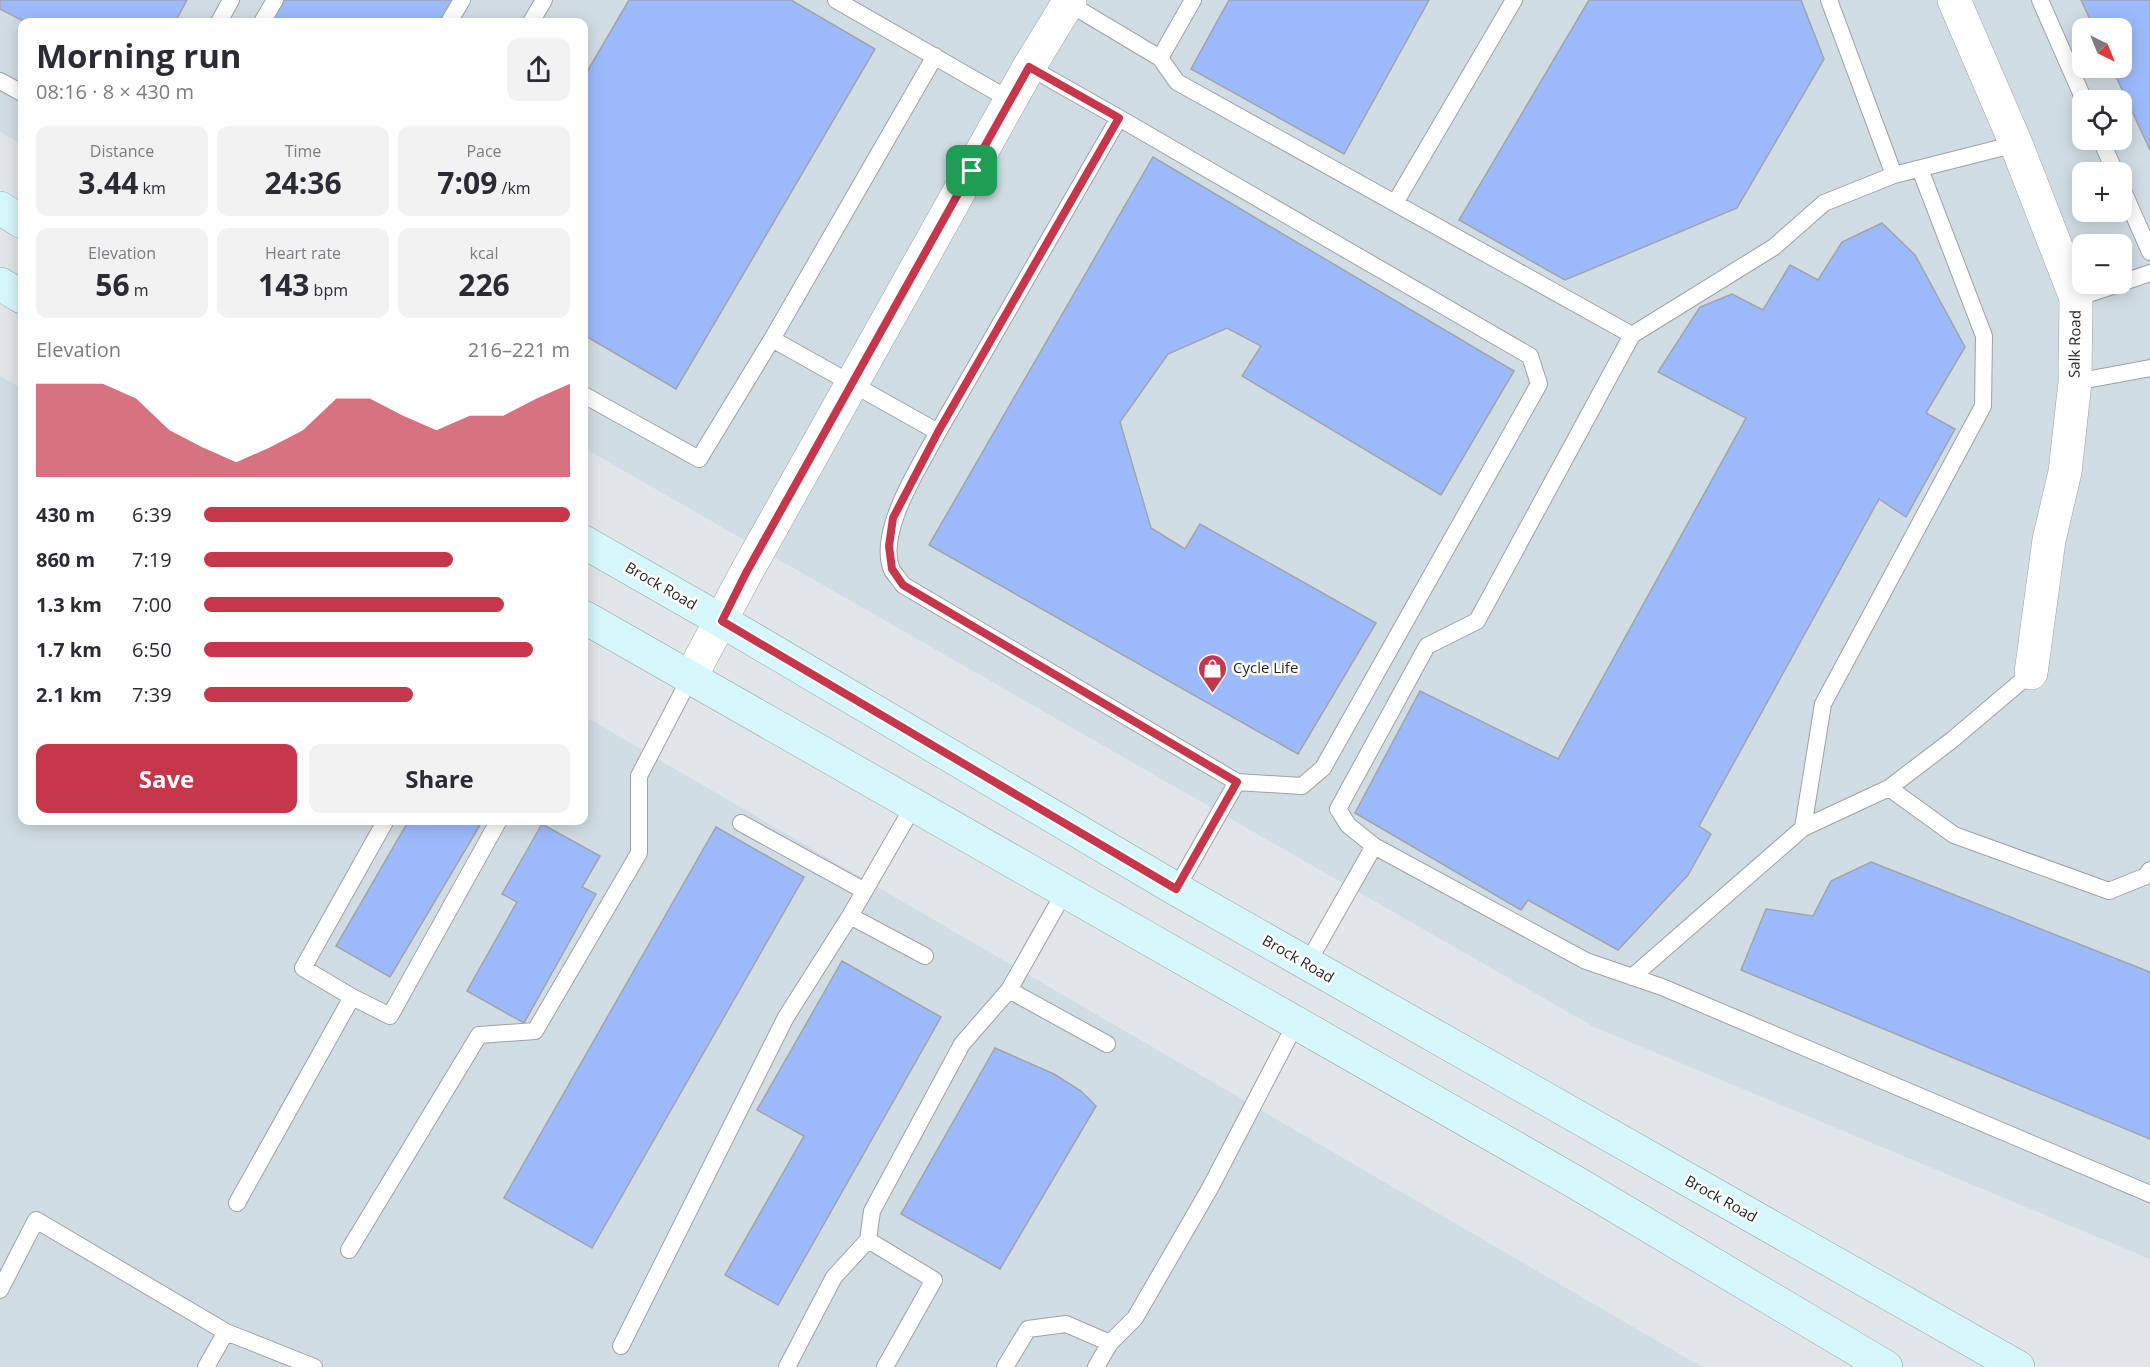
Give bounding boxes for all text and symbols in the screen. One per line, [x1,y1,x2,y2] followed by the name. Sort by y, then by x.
[2072,18,2132,78] north arrow
[2072,18,2132,294] map controls
[36,33,242,78] text: Morning run
[507,38,570,101] button: share
[36,78,194,105] text: 08:16 · 8 × 430 m
[2072,90,2132,150] button: locate
[90,140,154,162] text: Distance
[285,140,321,162] text: Time
[466,140,502,162] text: Pace
[946,145,997,196] pin
[955,154,988,187] icon: arrive
[78,162,138,203] text: 3.44
[264,162,342,203] text: 24:36
[437,162,497,203] text: 7:09
[2072,162,2132,222] button: +
[138,177,166,199] text: km
[497,177,531,199] text: /km
[2072,234,2132,294] button: −
[88,242,156,264] text: Elevation
[265,242,341,264] text: Heart rate
[470,242,499,264] text: kcal
[95,264,130,305] text: 56
[258,264,309,305] text: 143
[458,264,510,305] text: 226
[130,279,149,301] text: m
[309,279,348,301] text: bpm
[2063,310,2085,378] street label: Salk Road
[36,336,121,363] text: Elevation
[468,336,570,363] text: 216–221 m
[36,501,95,528] text: 430 m
[132,501,172,528] text: 6:39
[36,546,95,573] text: 860 m
[132,546,172,573] text: 7:19
[622,557,701,614] street label: Brock Road
[36,591,102,618] text: 1.3 km
[132,591,172,618] text: 7:00
[36,636,102,663] text: 1.7 km
[132,636,172,663] text: 6:50
[1196,652,1228,694] shop icon: Cycle Life
[1233,657,1298,677] place label: Cycle Life
[36,681,102,708] text: 2.1 km
[132,681,172,708] text: 7:39
[36,744,297,813] button: Save
[309,744,570,813] button: Share
[1259,930,1338,987] street label: Brock Road
[1682,1170,1761,1226] street label: Brock Road

